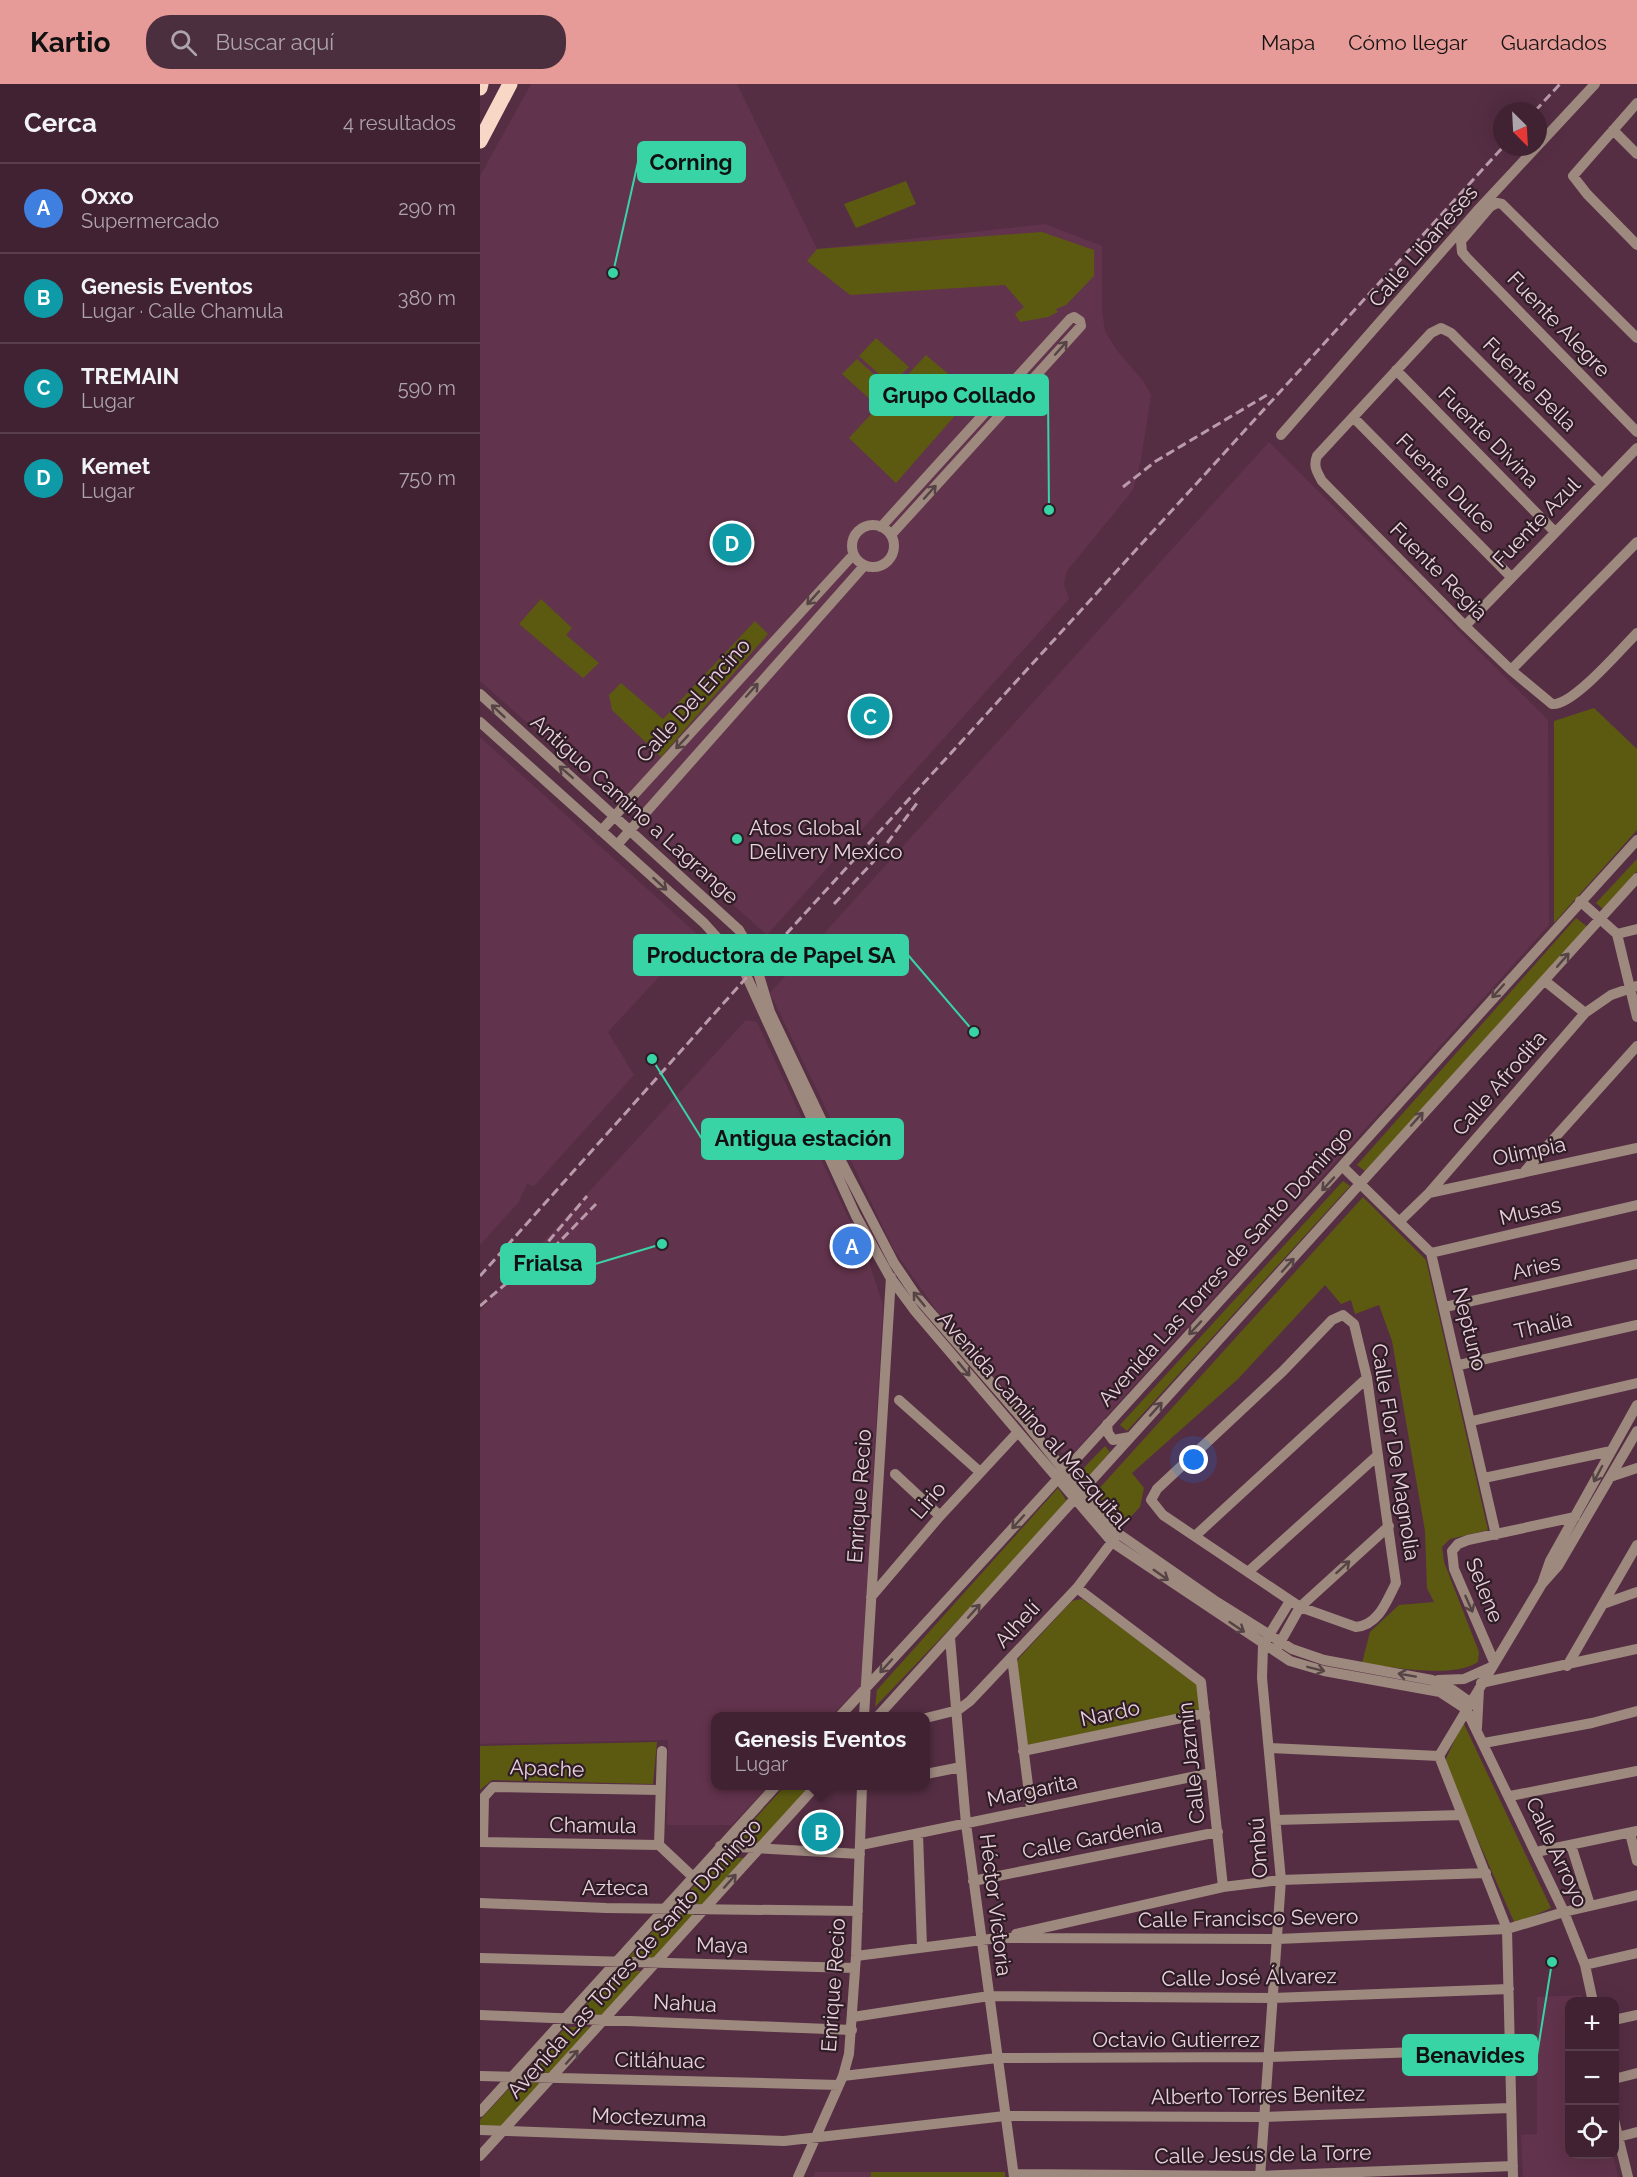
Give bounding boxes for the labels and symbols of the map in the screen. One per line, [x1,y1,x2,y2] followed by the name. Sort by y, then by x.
[1493,102,1547,156] north arrow
[638,142,745,182] callout: Corning
[649,149,733,175] text: Corning
[1363,180,1483,312] street label: Calle Libaneses
[1502,266,1616,382] street label: Fuente Alegre
[1478,332,1582,436] street label: Fuente Bella
[1054,340,1068,355] one-way arrow
[870,375,1048,415] callout: Grupo Collado
[1433,381,1545,493] street label: Fuente Divina
[882,382,1036,408] text: Grupo Collado
[1391,428,1501,538] street label: Fuente Dulce
[1487,472,1585,572] street label: Fuente Azul
[923,485,937,500] one-way arrow
[1385,517,1493,625] street label: Fuente Regia
[712,520,752,566] pin: D
[806,590,820,605] one-way arrow
[631,633,755,767] street label: Calle Del Encino
[745,683,759,698] one-way arrow
[850,694,890,738] pin: C
[490,703,505,718] one-way arrow
[526,709,744,909] street label: Antiguo Camino a Lagrange
[675,734,689,749] one-way arrow
[559,765,574,779] one-way arrow
[749,815,903,864] place label: Atos Global Delivery Mexico
[730,832,744,846] marker: Atos Global Delivery Mexico
[652,877,667,891] one-way arrow
[634,935,908,975] callout: Productora de Papel SA
[646,942,896,968] text: Productora de Papel SA
[1556,953,1570,968] one-way arrow
[1491,983,1505,998] one-way arrow
[1447,1025,1551,1141] street label: Calle Afrodita
[1410,1112,1424,1127] one-way arrow
[702,1119,903,1159] callout: Antigua estación
[1093,1121,1357,1411] street label: Avenida Las Torres de Santo Domingo
[714,1125,892,1151] text: Antigua estación
[1490,1131,1568,1171] street label: Olimpia
[1321,1177,1335,1192] one-way arrow
[1497,1192,1563,1230] street label: Musas
[832,1224,872,1268] pin: A
[501,1244,595,1284] callout: Frialsa
[1509,1249,1563,1285] street label: Aries
[513,1250,583,1276] text: Frialsa
[1281,1258,1295,1273] one-way arrow
[1448,1285,1492,1373] street label: Neptuno
[912,1291,925,1307] one-way arrow
[933,1306,1135,1534] street label: Avenida Camino al Mezquital
[1512,1306,1574,1344] street label: Thalía
[1188,1320,1203,1335] one-way arrow
[1366,1342,1426,1562] street label: Calle Flor De Magnolia
[958,1361,971,1377] one-way arrow
[1149,1402,1163,1417] one-way arrow
[842,1428,876,1564] street label: Enrique Recio
[1179,1445,1208,1474] your location
[1592,1465,1604,1482] one-way arrow
[905,1476,951,1524] street label: Lirio
[1011,1514,1025,1529] one-way arrow
[1461,1554,1509,1626] street label: Selene
[1335,1560,1350,1574] one-way arrow
[1152,1569,1168,1581] one-way arrow
[1464,1594,1475,1612] one-way arrow
[989,1595,1045,1653] street label: Alhelí
[967,1604,981,1619] one-way arrow
[1228,1621,1245,1633] one-way arrow
[880,1658,894,1673] one-way arrow
[1306,1663,1325,1675] one-way arrow
[1398,1669,1417,1680] one-way arrow
[1078,1695,1142,1731] street label: Nardo
[1172,1701,1210,1825] street label: Calle Jazmín
[509,1754,585,1782] street label: Apache
[985,1768,1079,1812] street label: Margarita
[1521,1793,1593,1911] street label: Calle Arroyo
[802,1810,840,1854] pin: B
[549,1812,637,1838] street label: Chamula
[1020,1812,1164,1864] street label: Calle Gardenia
[502,1813,766,2103] street label: Avenida Las Torres de Santo Domingo
[1243,1817,1273,1879] street label: Ombú
[975,1832,1017,1978] street label: Héctor Victoria
[723,1874,737,1889] one-way arrow
[582,1875,648,1900] street label: Azteca
[1138,1904,1358,1932] street label: Calle Francisco Severo
[816,1917,850,2053] street label: Enrique Recio
[696,1932,748,1958] street label: Maya
[1161,1963,1337,1991] street label: Calle José Álvarez
[653,1989,717,2017] street label: Nahua
[1092,2027,1260,2052] street label: Octavio Gutierrez
[1403,2035,1537,2075] callout: Benavides
[1415,2042,1525,2068] text: Benavides
[614,2047,706,2073] street label: Citláhuac
[565,2050,579,2065] one-way arrow
[1151,2081,1365,2109] street label: Alberto Torres Benitez
[591,2103,707,2131] street label: Moctezuma
[1154,2140,1372,2168] street label: Calle Jesús de la Torre

